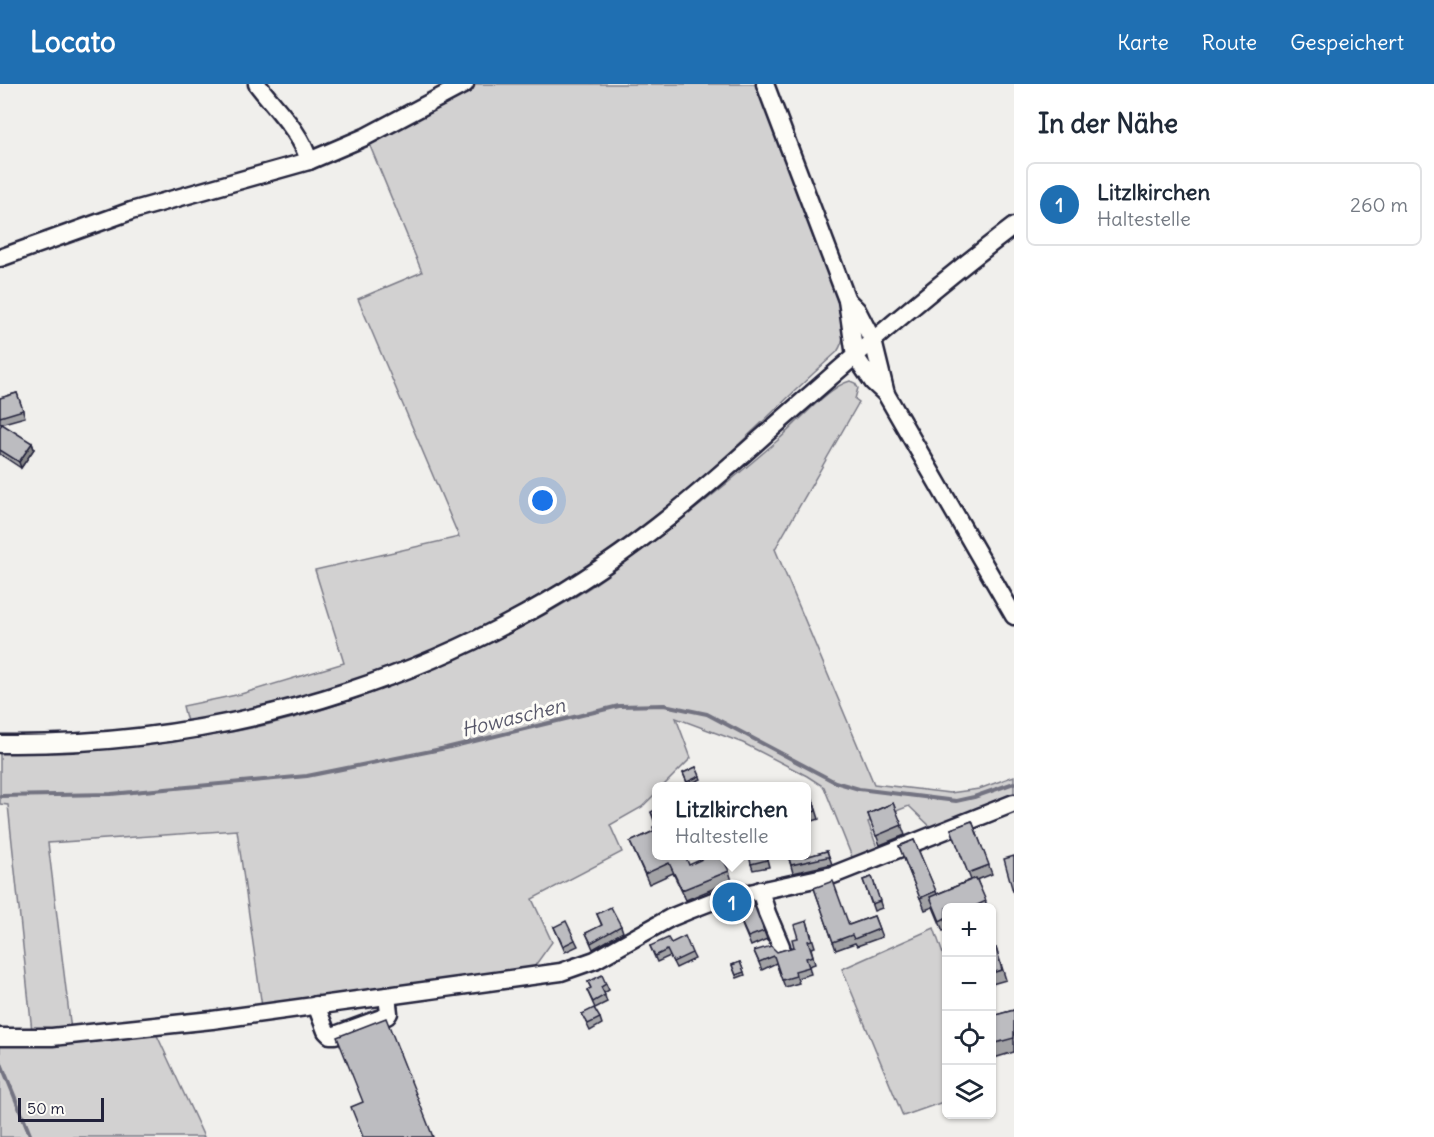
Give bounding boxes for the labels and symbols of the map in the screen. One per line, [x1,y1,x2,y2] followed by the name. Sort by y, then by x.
[528,486,557,515] your location
[459,692,568,742] water label: Howaschen
[712,880,752,924] pin: 1
[18,1095,104,1122] scale bar

